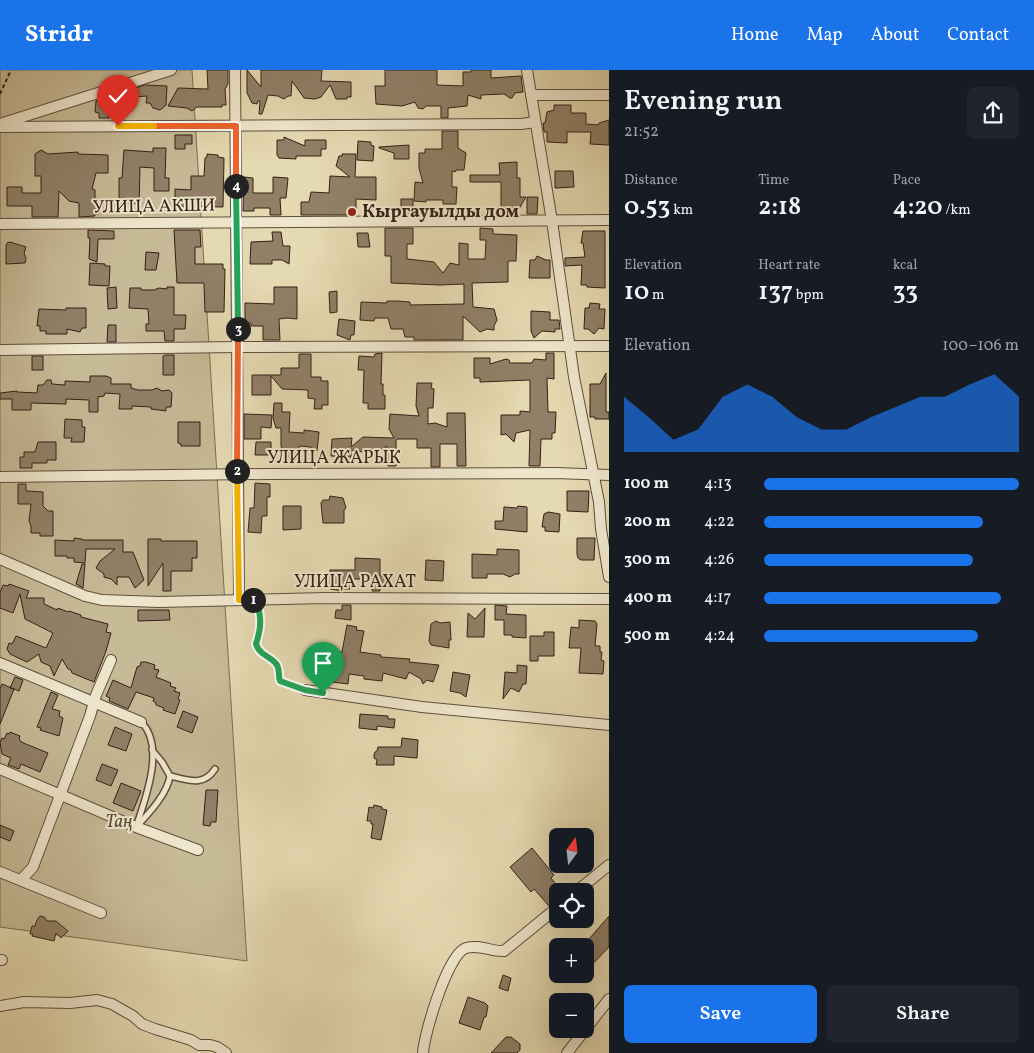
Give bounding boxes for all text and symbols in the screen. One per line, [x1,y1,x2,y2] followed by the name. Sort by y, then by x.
[25,18,93,52] text: Stridr
[731,23,779,48] text: Home
[807,23,843,48] text: Map
[871,23,919,48] text: About
[947,23,1009,48] text: Contact
[97,75,139,126] pin
[104,82,132,110] icon: check
[624,82,783,121] text: Evening run
[967,87,1019,139] button: share
[624,121,659,143] text: 21:52
[624,171,678,190] text: Distance
[758,171,789,190] text: Time
[893,171,921,190] text: Pace
[224,174,248,198] pin: 4
[232,177,241,196] text: 4
[624,190,670,225] text: 0.53
[758,190,801,225] text: 2:18
[893,190,943,225] text: 4:20
[93,193,215,221] street label: УЛИЦА АКШИ
[362,200,520,225] place label: Кыргауылды дом
[670,201,693,220] text: km
[943,201,971,220] text: /km
[346,206,358,218] marker: Кыргауылды дом
[624,256,682,275] text: Elevation
[758,256,820,275] text: Heart rate
[893,256,918,275] text: kcal
[624,275,649,310] text: 10
[758,275,793,310] text: 137
[893,275,918,310] text: 33
[649,286,664,305] text: m
[793,286,824,305] text: bpm
[226,316,250,342] pin: 3
[235,320,242,339] text: 3
[624,335,691,357] text: Elevation
[942,335,1019,357] text: 100–106 m
[267,446,401,471] street label: УЛИЦА ЖАРЫК
[224,458,250,484] pin: 2
[234,462,241,481] text: 2
[624,473,669,495] text: 100 m
[704,473,732,495] text: 4:13
[624,511,671,533] text: 200 m
[704,511,735,533] text: 4:22
[624,549,670,571] text: 300 m
[704,549,734,571] text: 4:26
[294,570,416,595] street label: УЛИЦА РАХАТ
[624,587,672,609] text: 400 m
[704,587,731,609] text: 4:17
[240,588,266,612] pin: 1
[251,591,256,610] text: 1
[624,625,670,647] text: 500 m
[704,625,735,647] text: 4:24
[302,642,344,693] pin
[309,649,337,677] icon: arrive
[106,810,132,835] park label: Таң
[549,828,594,872] north arrow
[549,828,594,1038] map controls
[549,883,594,928] button: locate
[549,938,594,983] button: +
[624,985,817,1043] button: Save
[827,985,1019,1043] button: Share
[549,993,594,1038] button: −

